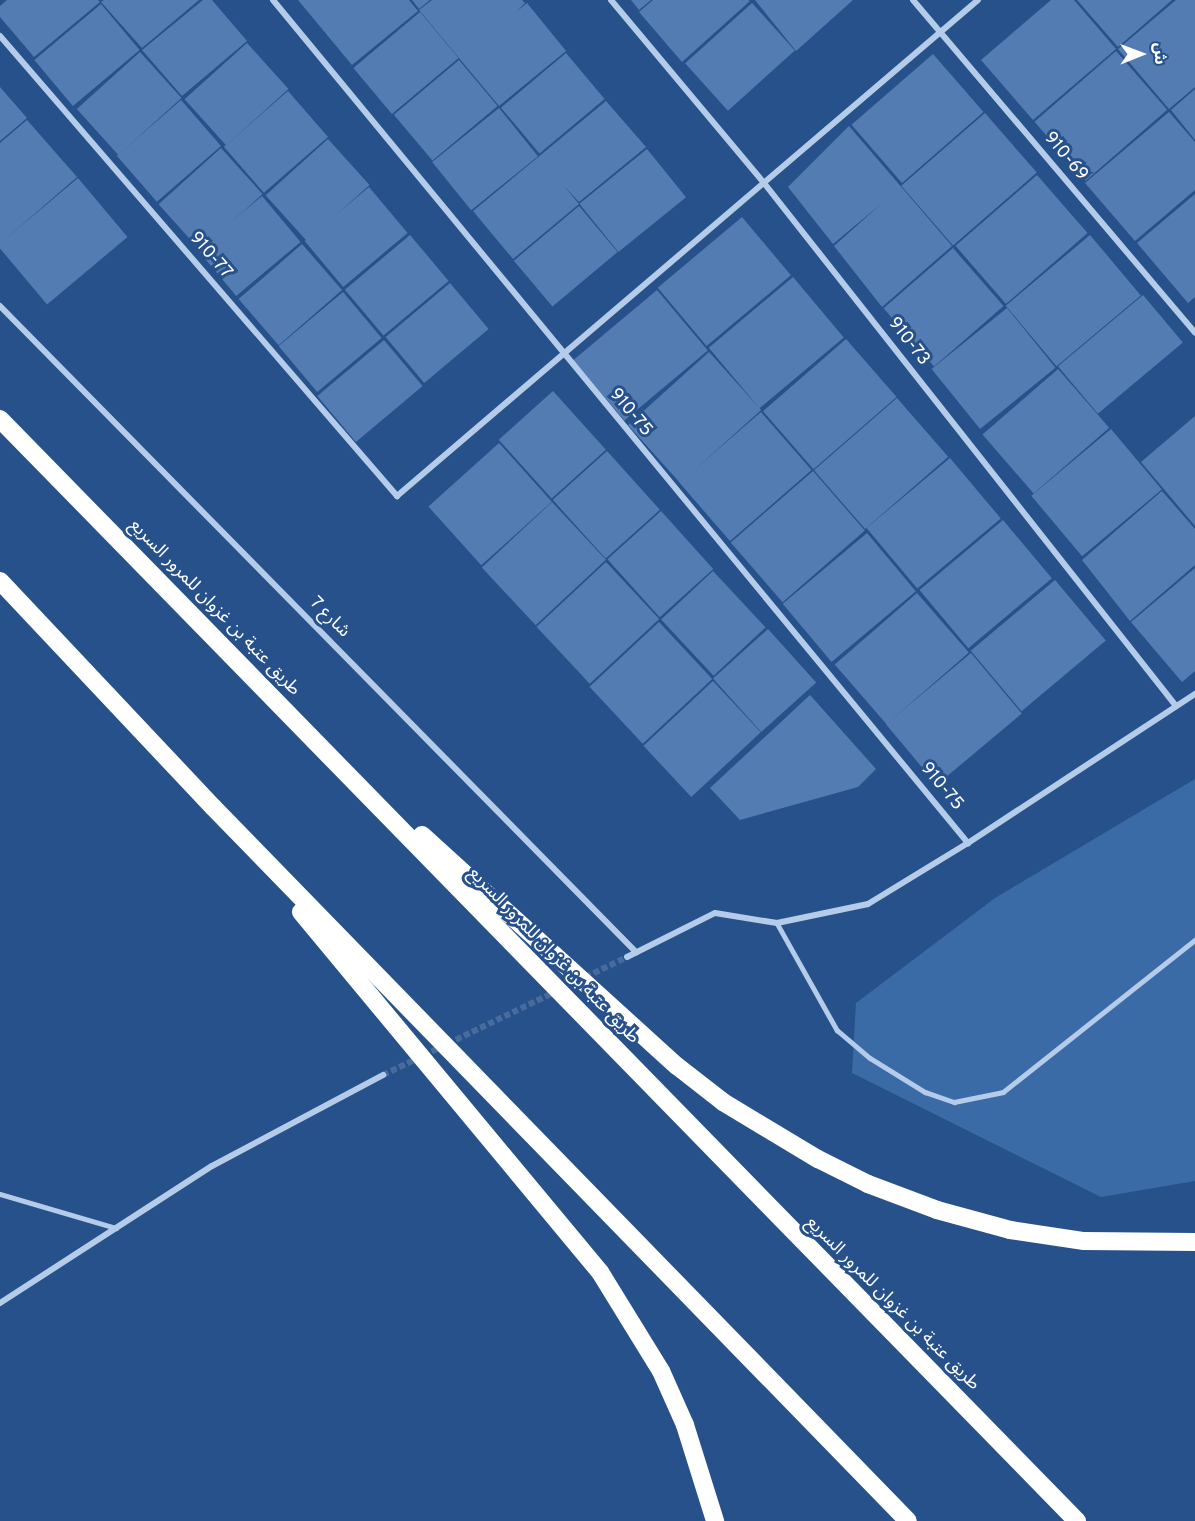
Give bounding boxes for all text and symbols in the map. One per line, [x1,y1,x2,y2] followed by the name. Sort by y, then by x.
[1111,24,1171,84] north arrow
[1149,43,1169,65] text: ش
[1038,128,1092,186] street label: 910-69
[184,228,236,284] street label: 910-77
[882,314,934,370] street label: 910-73
[604,385,656,441] street label: 910-75
[124,515,304,701] street label: طريق عتبة بن غزوان للمرور السريع
[304,593,354,643] street label: شارع 7
[915,759,967,815] street label: 910-75
[463,863,643,1049] street label: طريق عتبة بن غزوان للمرور السريع
[800,1212,984,1396] street label: طريق عتبة بن غزوان للمرور السريع

